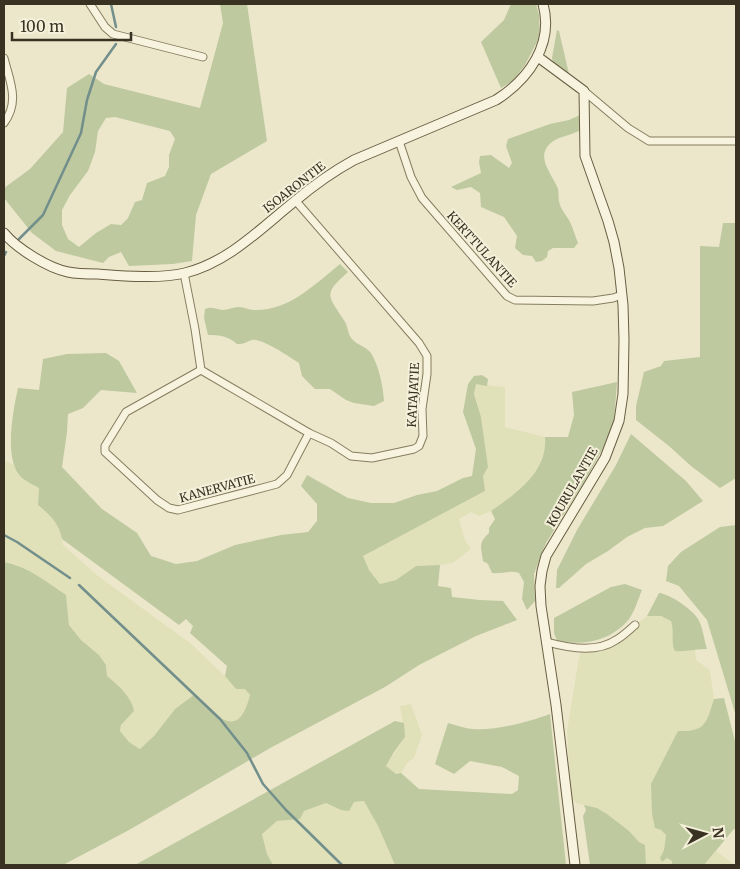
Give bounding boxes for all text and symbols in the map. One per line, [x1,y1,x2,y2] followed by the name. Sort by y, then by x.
[12,10,131,42] scale bar
[20,17,64,36] text: 100 m
[260,158,328,216] street label: ISOARONTIE
[444,208,520,290] street label: KERTTULANTIE
[404,362,422,428] street label: KATAJATIE
[543,444,601,529] street label: KOURULANTIE
[178,471,257,505] street label: KANERVATIE
[680,809,730,859] north arrow
[708,826,727,839] text: N

